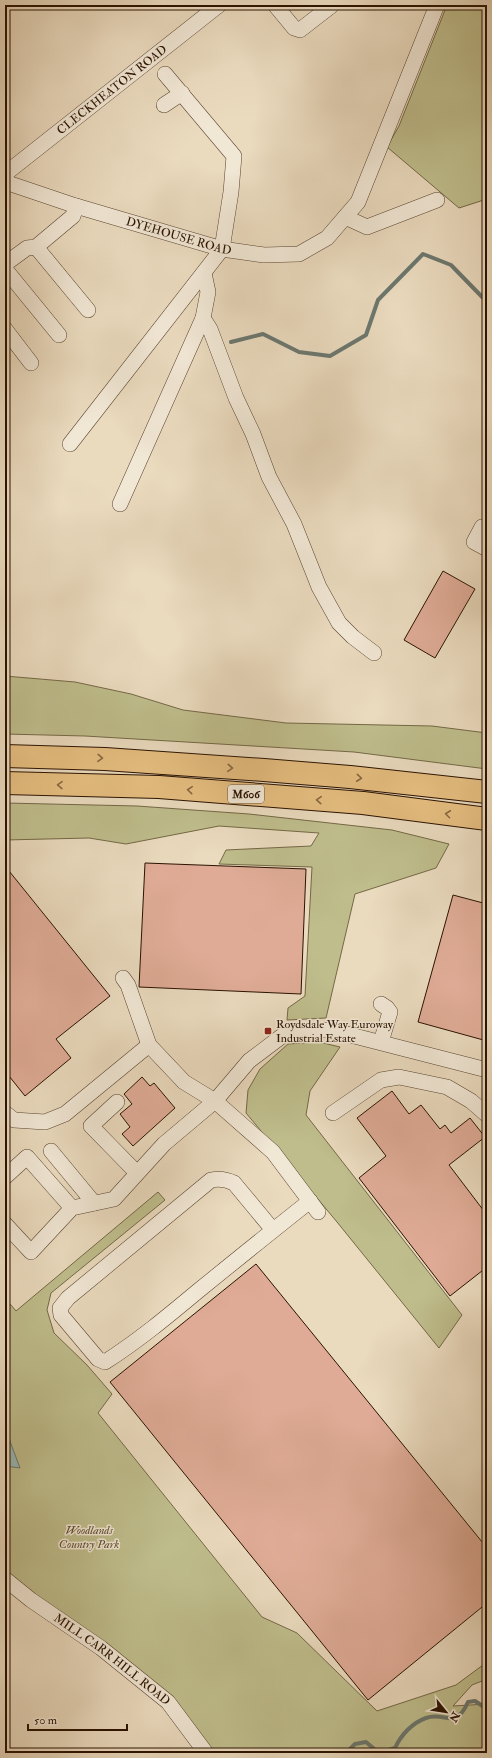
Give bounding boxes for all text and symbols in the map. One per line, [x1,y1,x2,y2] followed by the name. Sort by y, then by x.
[54,41,170,138] street label: CLECKHEATON ROAD
[124,214,233,258] street label: DYEHOUSE ROAD
[97,754,103,763] one-way arrow
[227,763,233,772] one-way arrow
[356,773,362,782] one-way arrow
[57,781,63,789] one-way arrow
[186,785,193,794] one-way arrow
[228,785,264,803] road number: M606
[316,796,322,804] one-way arrow
[445,810,451,819] one-way arrow
[276,1017,394,1046] place label: Roydsdale Way Euroway Industrial Estate
[263,1026,273,1036] marker: Roydsdale Way Euroway Industrial Estate
[59,1523,119,1552] park label: Woodlands Country Park
[51,1610,174,1709] street label: MILL CARR HILL ROAD
[426,1692,466,1732] north arrow
[28,1706,127,1732] scale bar
[446,1708,463,1725] text: N
[34,1713,58,1728] text: 50 m

